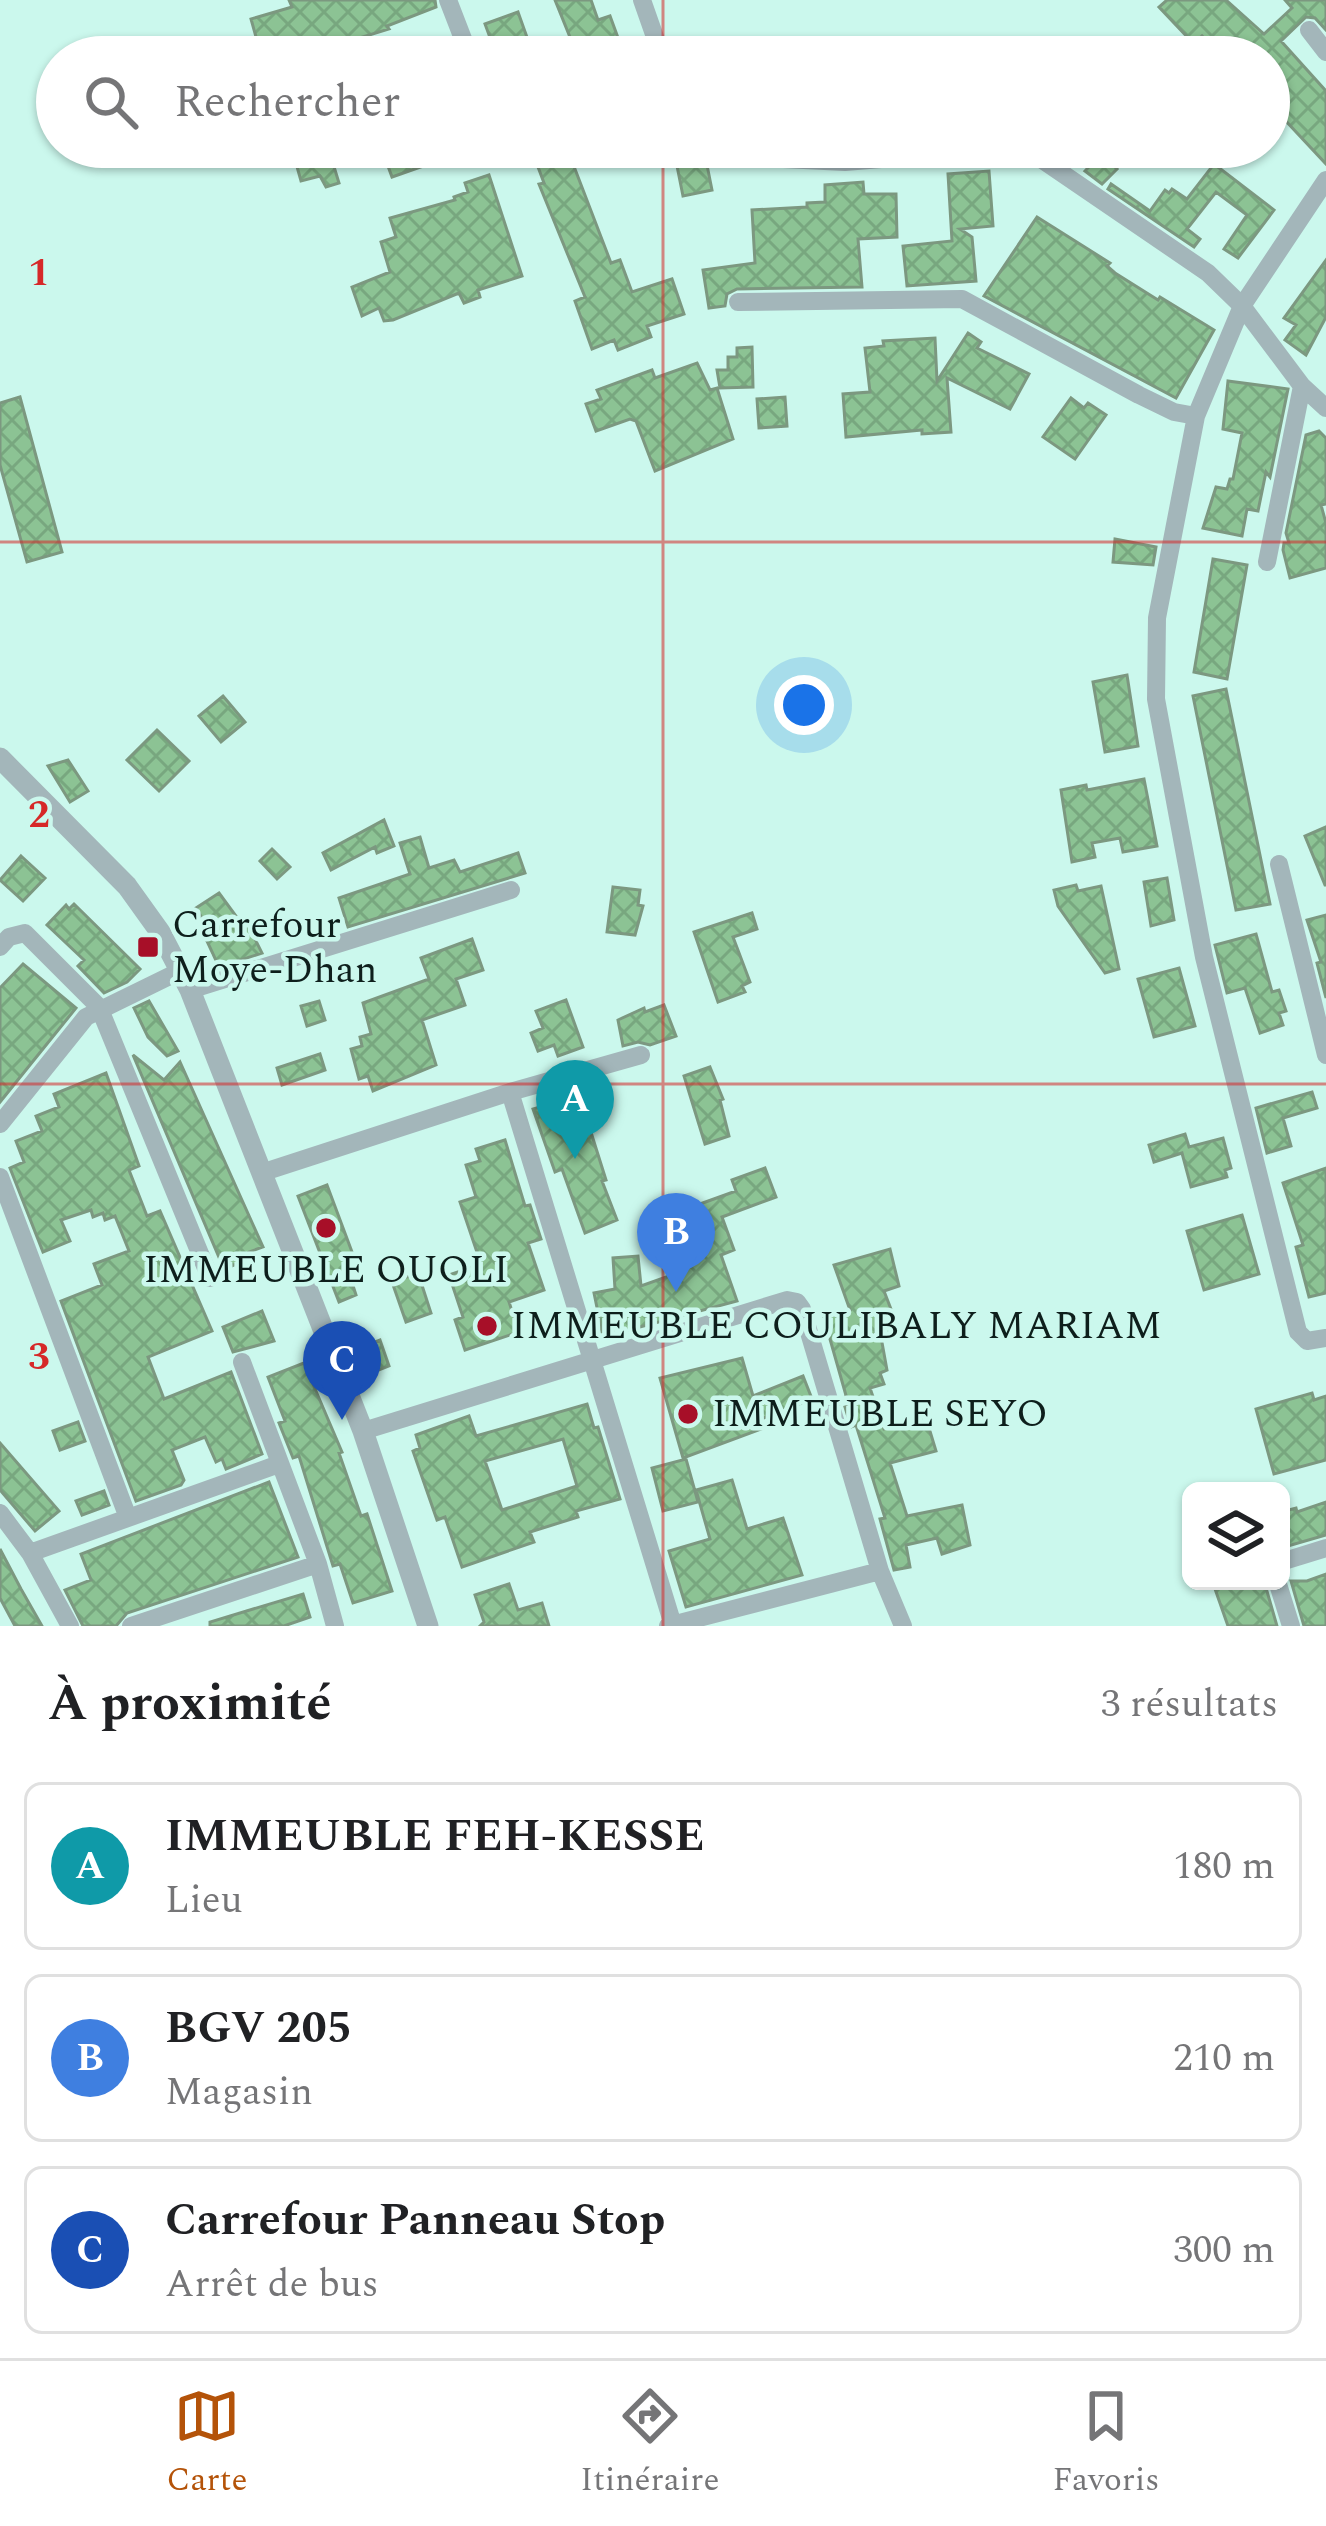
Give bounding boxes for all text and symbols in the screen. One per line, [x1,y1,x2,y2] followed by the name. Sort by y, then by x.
[36,36,1290,168] search box
[174,68,400,137] text: Rechercher
[78,69,144,135] icon: search
[28,244,50,303] text: 1
[774,675,834,735] your location
[28,786,50,845] text: 2
[172,896,378,1000] place label: Carrefour Moye-Dhan
[135,934,161,960] marker: Carrefour Moye-Dhan
[536,1060,614,1159] pin: A
[637,1193,715,1292] pin: B
[313,1215,339,1241] marker: IMMEUBLE OUOLI
[143,1241,509,1300] place label: IMMEUBLE OUOLI
[511,1297,1162,1356] place label: IMMEUBLE COULIBALY MARIAM
[474,1313,500,1339] marker: IMMEUBLE COULIBALY MARIAM
[303,1321,381,1420] pin: C
[28,1328,50,1387] text: 3
[712,1385,1048,1444] place label: IMMEUBLE SEYO
[675,1401,701,1427] marker: IMMEUBLE SEYO
[1182,1482,1290,1590] map controls
[1182,1482,1290,1590] button: layers
[48,1665,332,1743] text: À proximité
[1101,1675,1278,1734] text: 3 résultats
[165,1802,705,1871] text: IMMEUBLE FEH-KESSE
[75,1837,105,1896] text: A
[1173,1837,1275,1896] text: 180 m
[165,1871,243,1930] text: Lieu
[165,1994,352,2063] text: BGV 205
[76,2029,104,2088] text: B
[1173,2029,1275,2088] text: 210 m
[165,2063,313,2122] text: Magasin
[165,2186,665,2255] text: Carrefour Panneau Stop
[76,2221,104,2280] text: C
[1173,2221,1275,2280] text: 300 m
[165,2255,379,2314] text: Arrêt de bus
[167,2383,247,2505] tab: Carte
[580,2383,719,2505] tab: Itinéraire
[1052,2383,1159,2505] tab: Favoris

